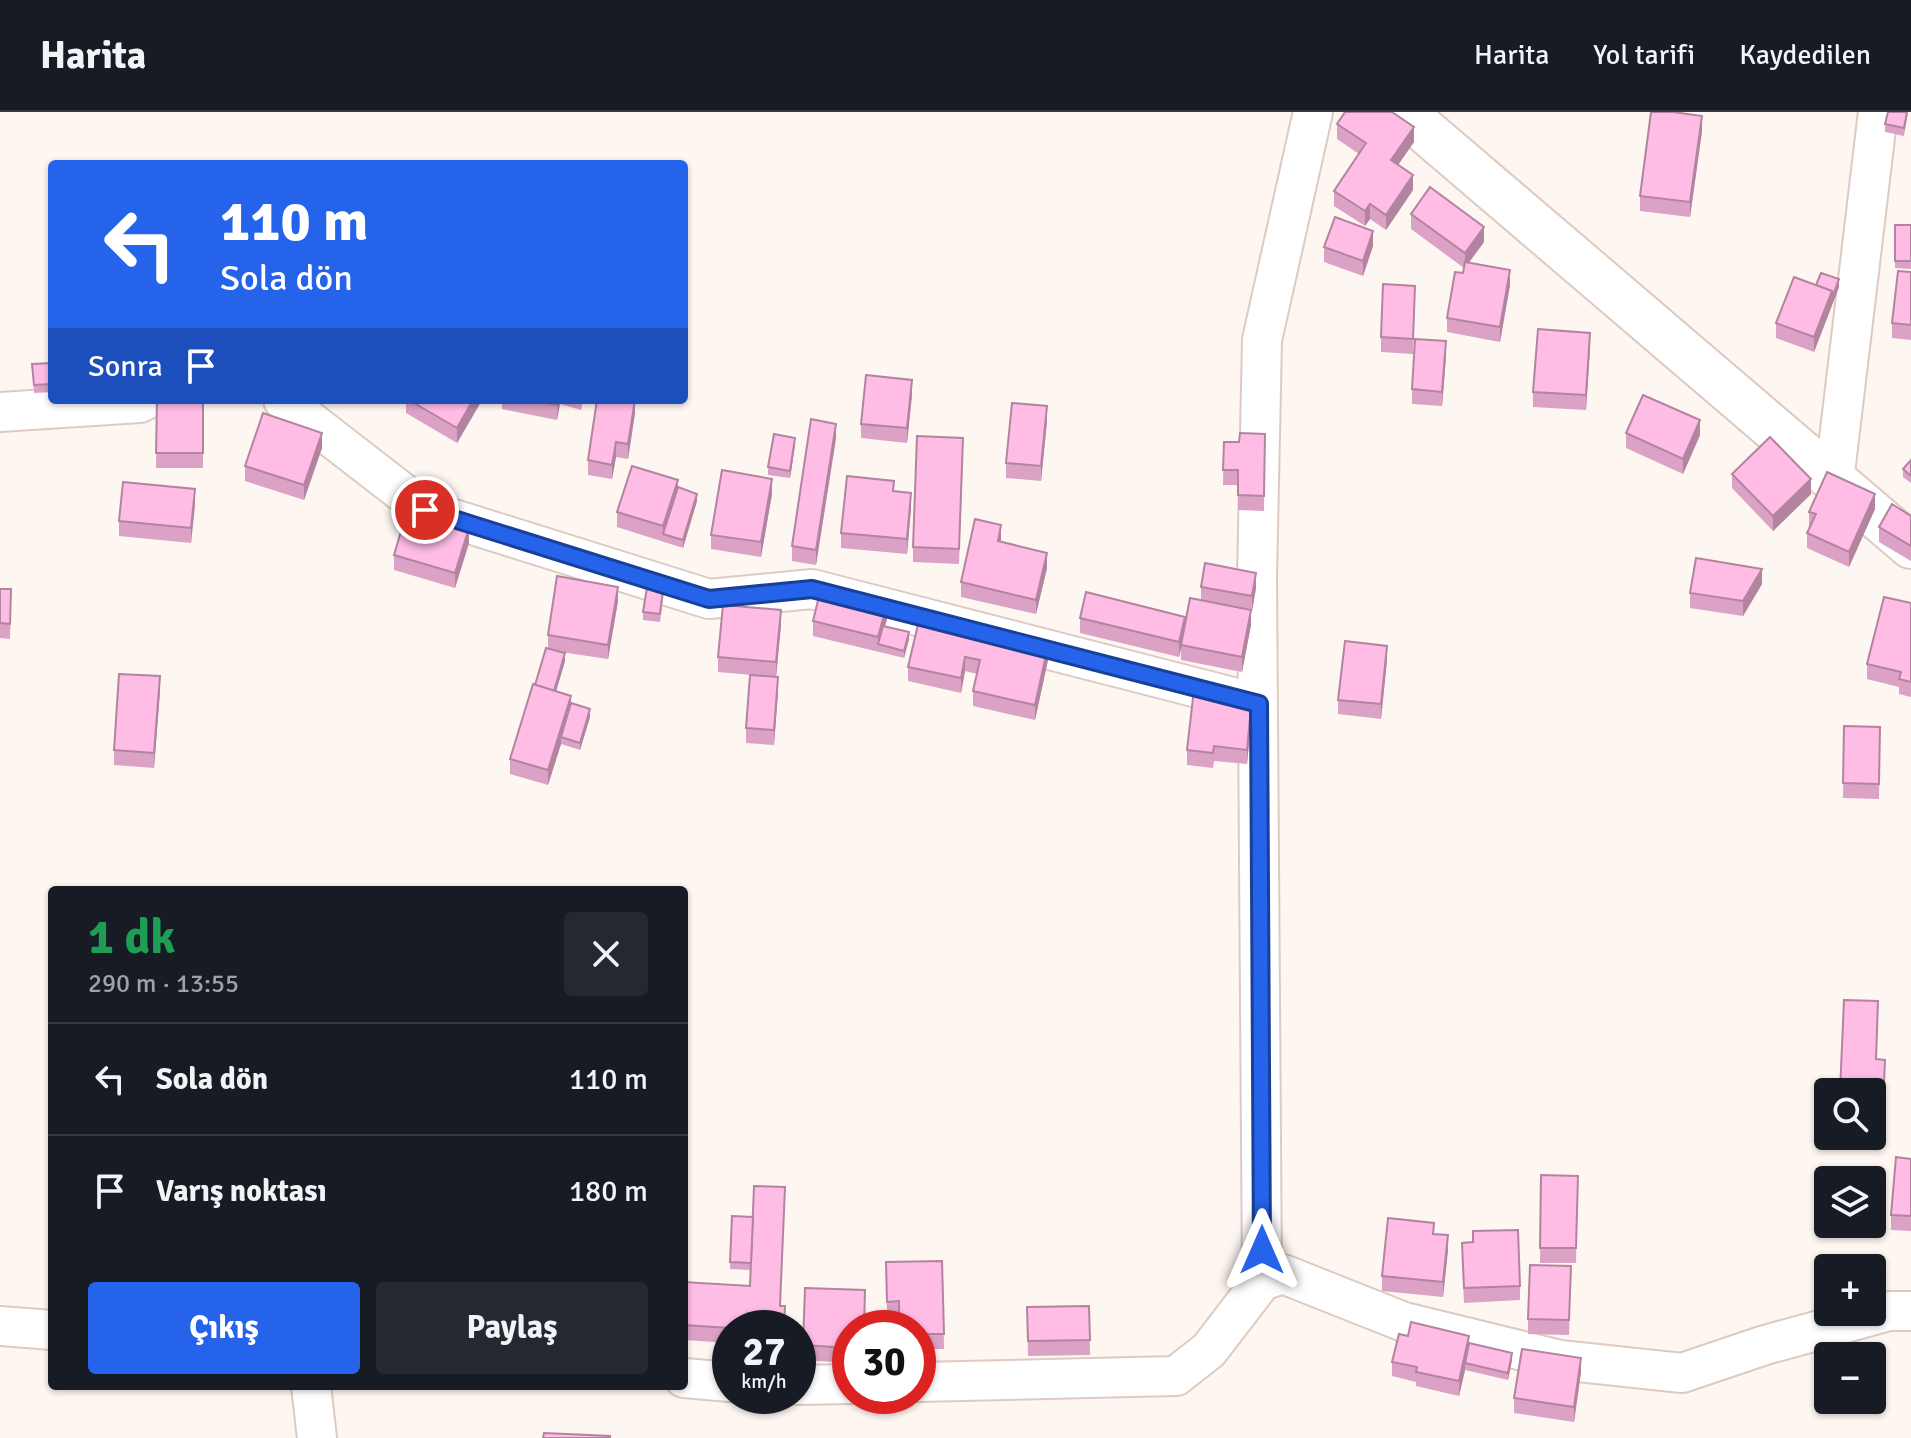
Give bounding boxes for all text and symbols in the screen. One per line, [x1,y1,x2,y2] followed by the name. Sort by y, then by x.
[40,32,146,79] text: Harita
[1474,38,1549,72] text: Harita
[1593,38,1695,72] text: Yol tarifi
[1739,38,1871,72] text: Kaydedilen
[220,187,368,256] text: 110 m
[88,192,192,296] icon: left
[220,256,353,301] text: Sola dön
[179,344,223,388] icon: arrive
[88,348,163,385] text: Sonra
[391,476,459,544] pin
[403,488,447,532] icon: arrive
[88,908,175,967] text: 1 dk
[564,912,648,996] button: close
[88,968,239,1000] text: 290 m · 13:55
[88,1057,132,1101] icon: left
[156,1061,268,1098] text: Sola dön
[569,1061,648,1098] text: 110 m
[1814,1078,1886,1414] map controls
[1814,1078,1886,1150] button: search
[1814,1166,1886,1238] button: layers
[88,1169,132,1213] icon: arrive
[156,1173,327,1210] text: Varış noktası
[569,1173,648,1210] text: 180 m
[1220,1208,1304,1292] position arrow
[1814,1254,1886,1326] button: +
[88,1282,360,1374] button: Çıkış
[376,1282,648,1374] button: Paylaş
[832,1310,936,1414] speed limit sign: 30
[742,1327,786,1377] text: 27
[1814,1342,1886,1414] button: −
[741,1369,787,1394] text: km/h

